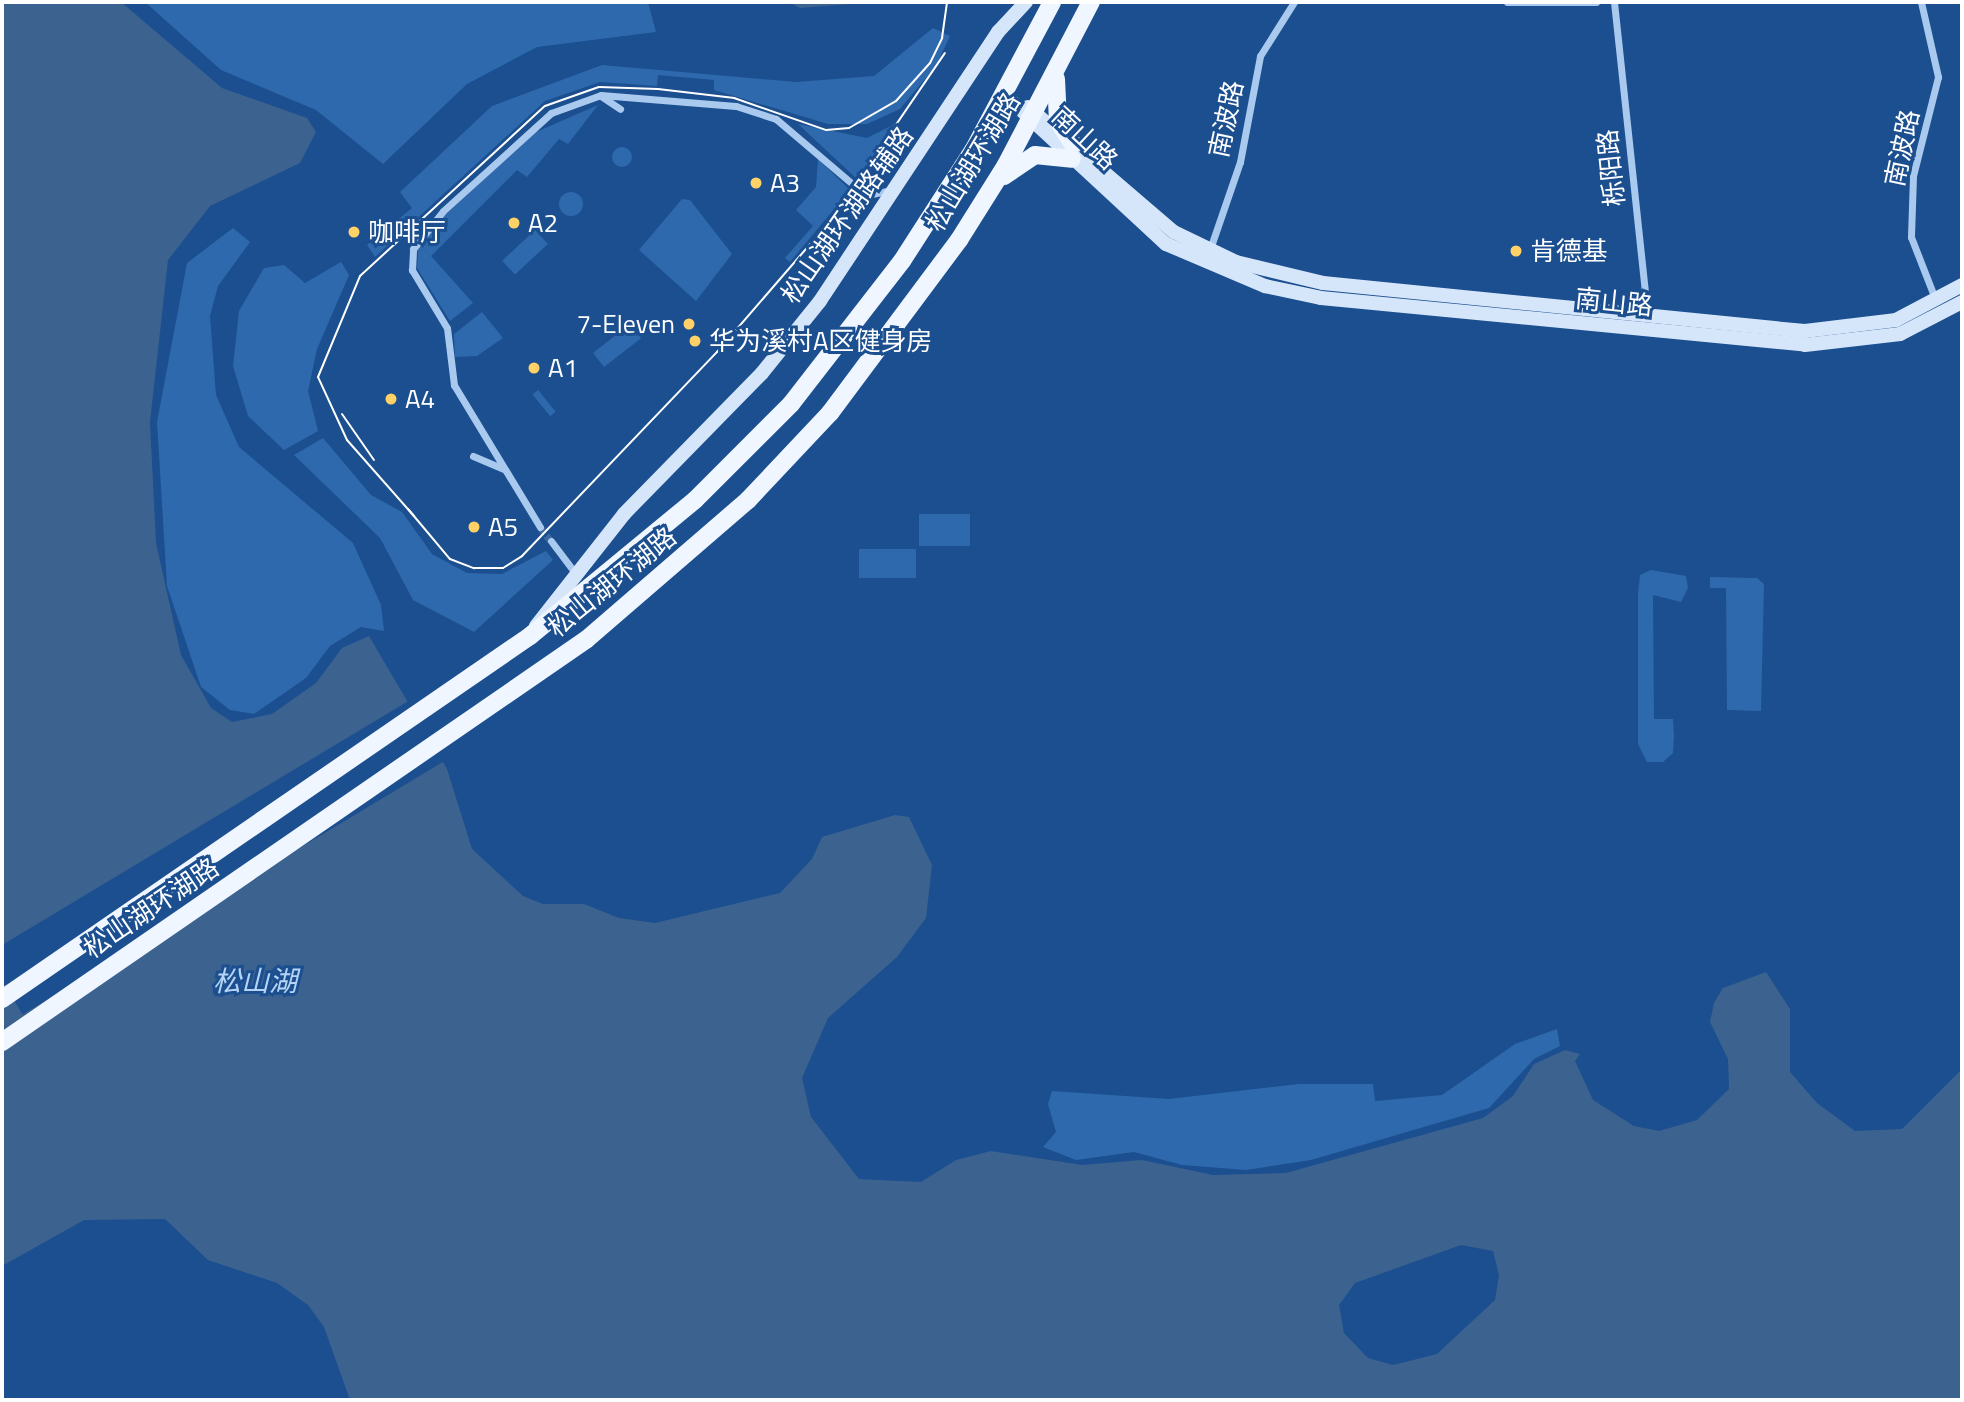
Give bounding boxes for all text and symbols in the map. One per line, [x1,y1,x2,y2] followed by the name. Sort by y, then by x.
[1203,78,1249,160] street label: 南波路
[919,87,1027,237] street label: 松山湖环湖路
[1046,100,1124,176] street label: 南山路
[1879,107,1925,189] street label: 南波路
[775,121,919,309] street label: 松山湖环湖路辅路
[1591,128,1631,208] street label: 栎阳路
[770,167,800,199] place label: A3
[748,175,764,191] marker: A3
[528,207,558,239] place label: A2
[506,215,522,231] marker: A2
[368,216,446,248] place label: 咖啡厅
[346,224,362,240] marker: 咖啡厅
[1530,235,1608,267] place label: 肯德基
[1508,243,1524,259] marker: 肯德基
[1574,282,1654,322] street label: 南山路
[576,308,675,340] place label: 7-Eleven
[681,316,697,332] marker: 7-Eleven
[709,325,932,357] place label: 华为溪村A区健身房
[687,333,703,349] marker: 华为溪村A区健身房
[548,352,578,384] place label: A1
[526,360,542,376] marker: A1
[405,383,435,415] place label: A4
[383,391,399,407] marker: A4
[488,511,518,543] place label: A5
[466,519,482,535] marker: A5
[542,521,682,643] street label: 松山湖环湖路
[78,851,224,965] street label: 松山湖环湖路
[213,964,297,998] water label: 松山湖

